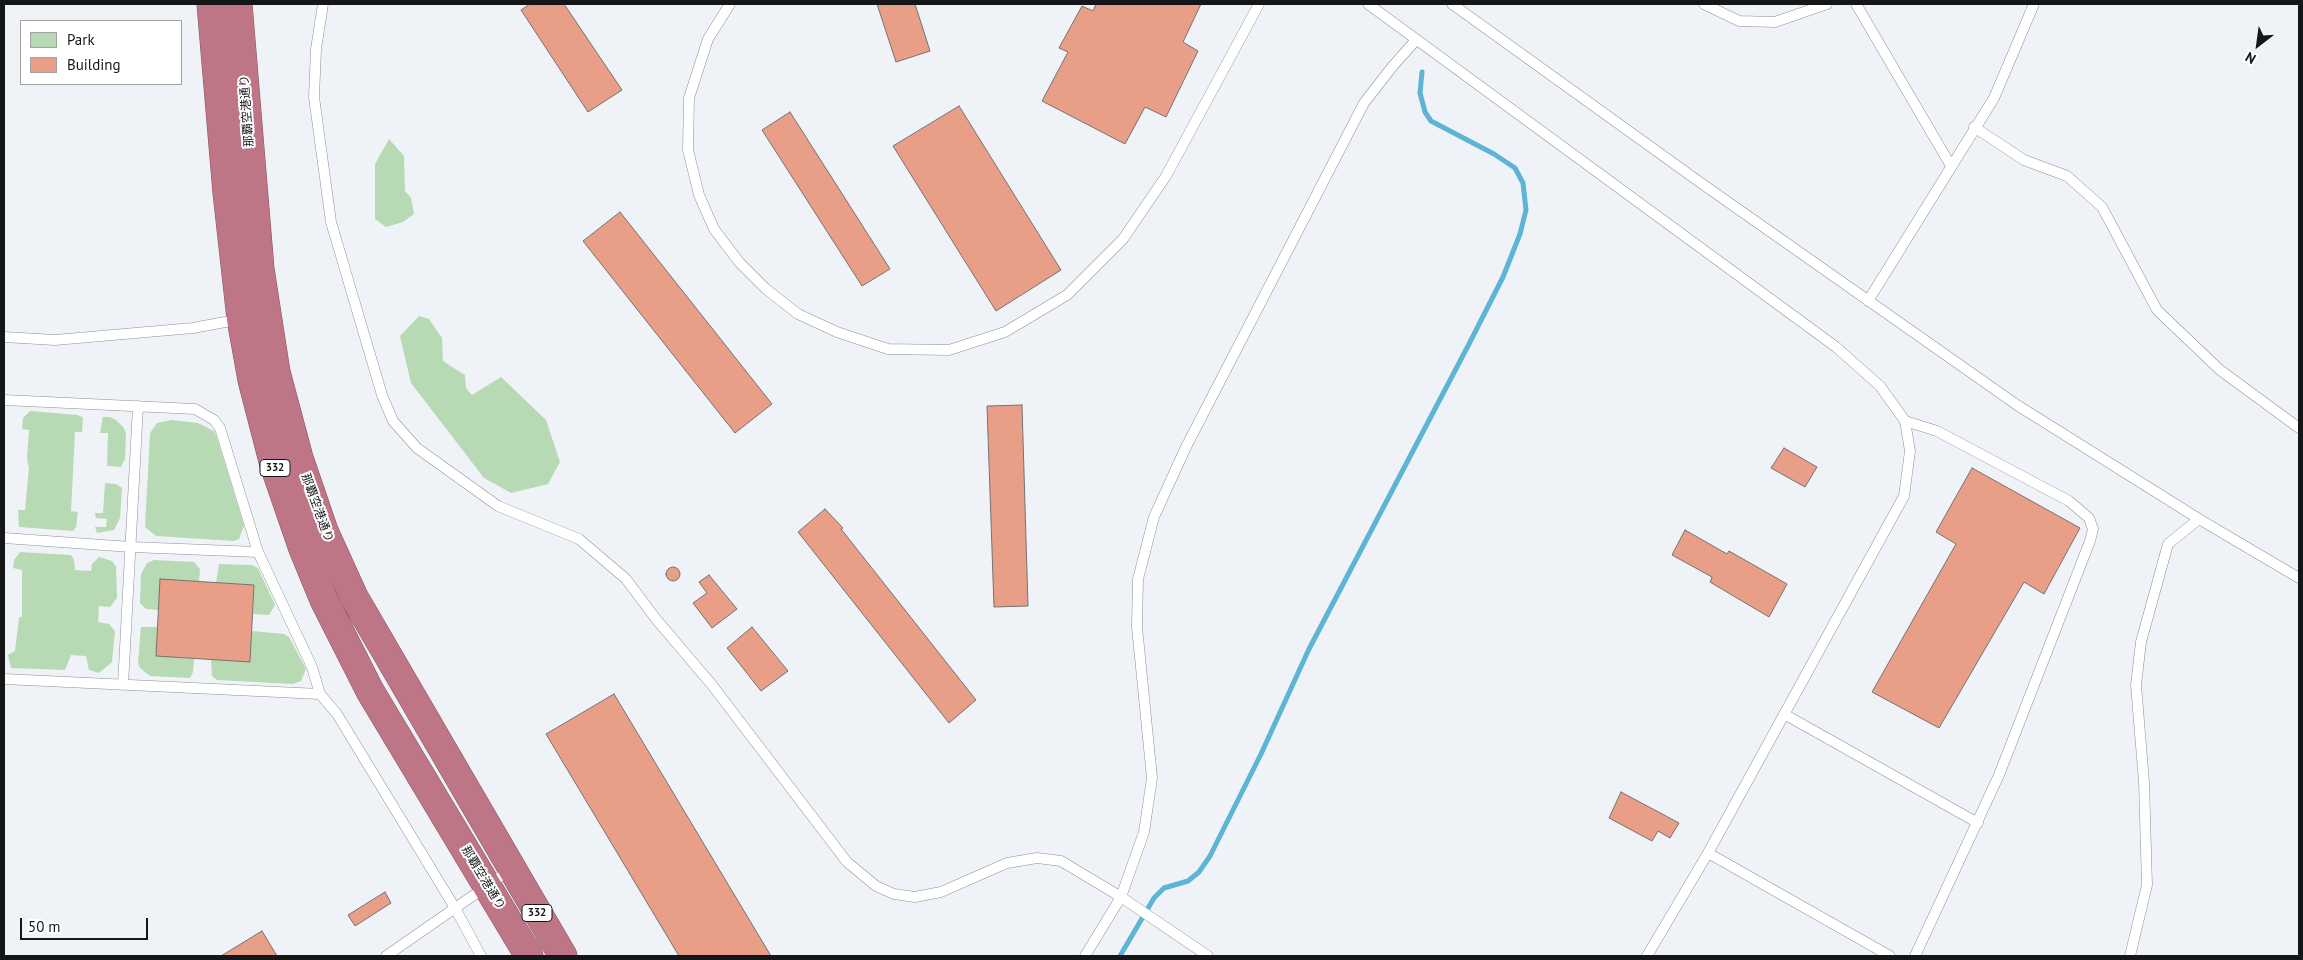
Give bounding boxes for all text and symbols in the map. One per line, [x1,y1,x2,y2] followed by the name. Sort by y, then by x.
[20,20,182,85] legend
[2233,20,2283,70] north arrow
[67,30,95,49] text: Park
[2242,48,2259,68] text: N
[67,55,121,74] text: Building
[237,75,257,147] street label: 那覇空港通り
[260,459,290,476] road number: 332
[298,472,336,544] street label: 那覇空港通り
[458,843,508,913] street label: 那覇空港通り
[522,904,552,921] road number: 332
[22,908,150,940] scale bar
[28,917,61,936] text: 50 m

